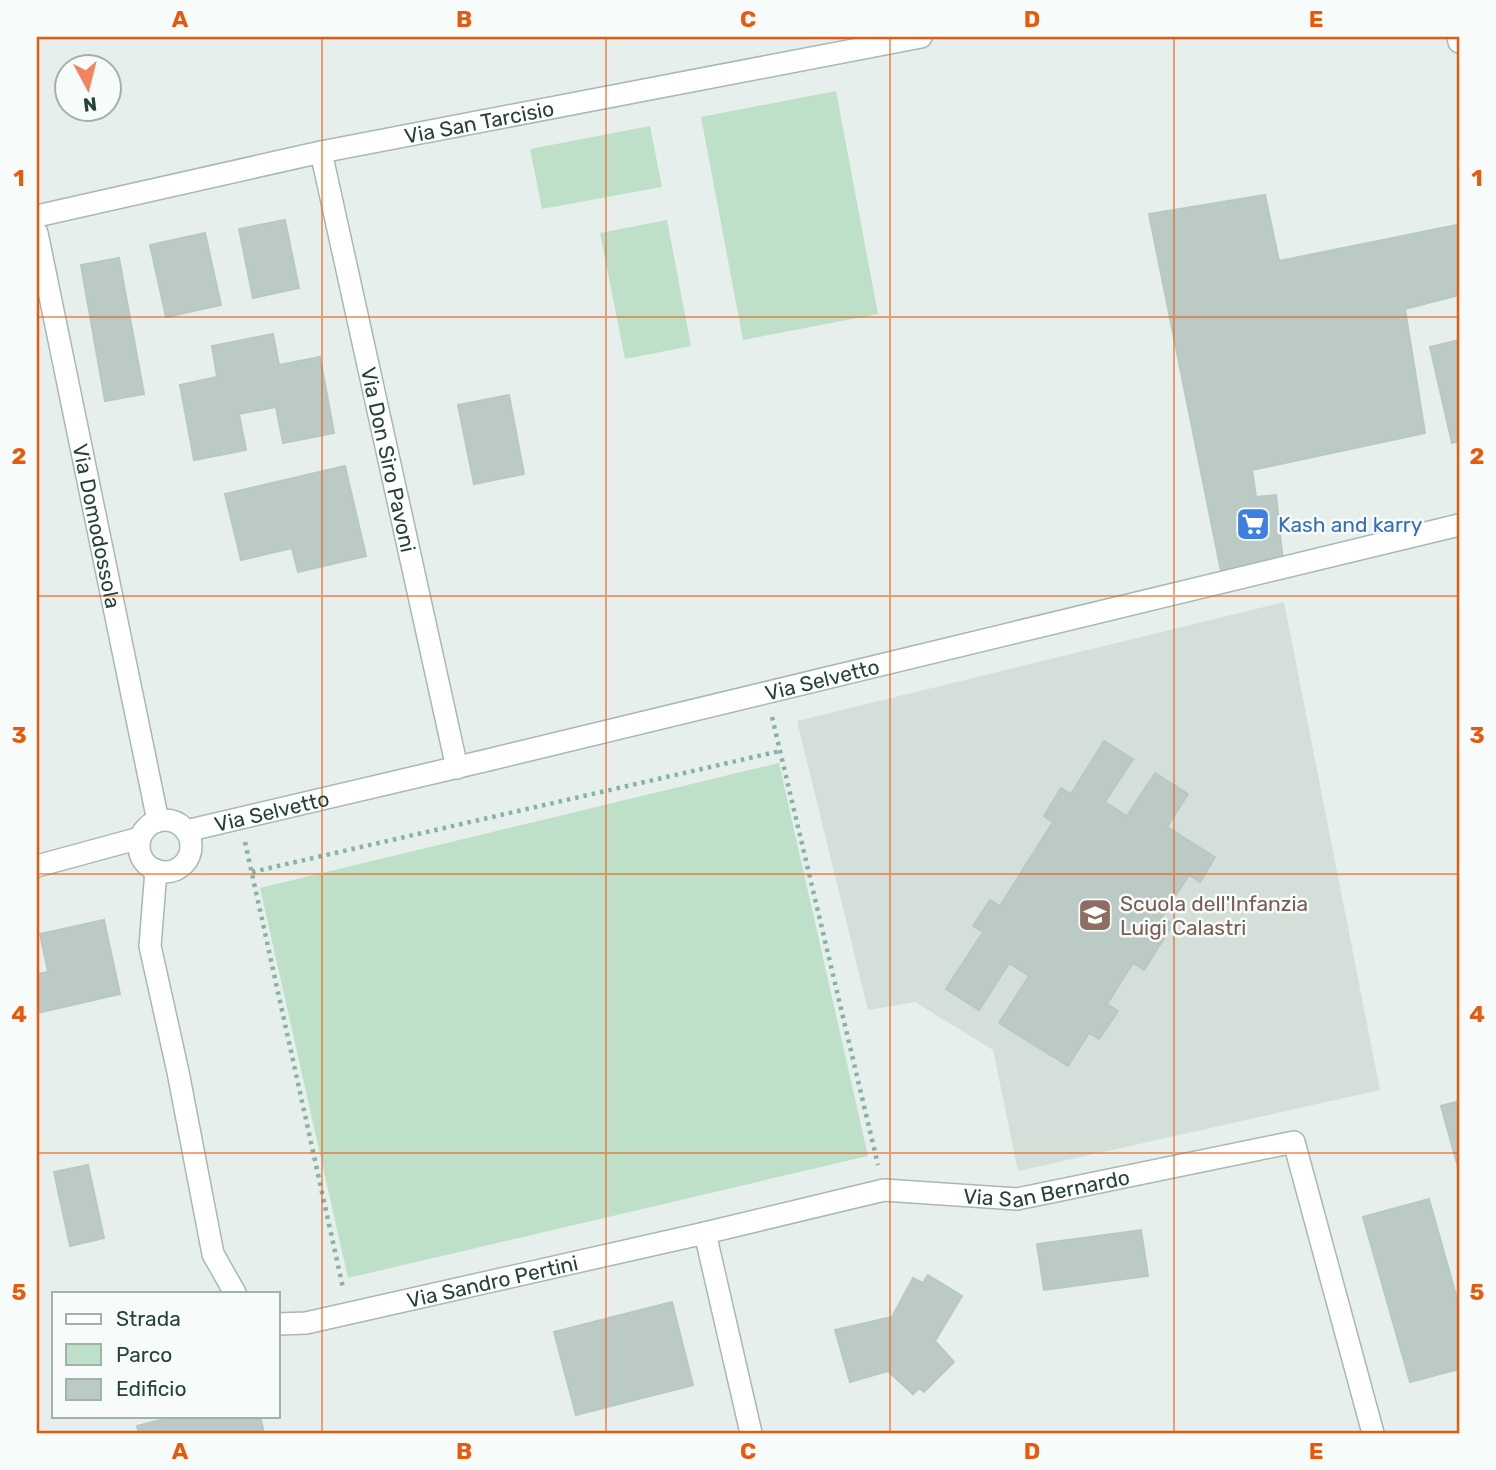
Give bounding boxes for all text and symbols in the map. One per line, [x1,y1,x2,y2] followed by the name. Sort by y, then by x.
[172,5,189,33] text: A
[456,5,472,33] text: B
[740,5,756,33] text: C
[1024,5,1040,33] text: D
[1309,5,1323,33] text: E
[52,52,122,122] north arrow
[82,92,98,117] text: N
[402,95,556,148] street label: Via San Tarcisio
[13,164,25,192] text: 1
[1471,164,1483,192] text: 1
[356,365,421,555] street label: Via Don Siro Pavoni
[68,441,126,610] street label: Via Domodossola
[12,442,26,470] text: 2
[1470,442,1484,470] text: 2
[1234,505,1272,543] supermarket icon: Kash and karry
[1278,512,1423,537] place label: Kash and karry
[762,653,882,705] street label: Via Selvetto
[11,721,27,749] text: 3
[1469,721,1485,749] text: 3
[212,785,331,836] street label: Via Selvetto
[1120,891,1308,940] place label: Scuola dell'Infanzia Luigi Calastri
[1076,896,1114,934] school or university icon: Scuola dell'Infanzia Luigi Calastri
[11,1000,27,1028] text: 4
[1469,1000,1485,1028] text: 4
[962,1164,1132,1212] street label: Via San Bernardo
[404,1250,580,1312] street label: Via Sandro Pertini
[12,1278,27,1306] text: 5
[1470,1278,1485,1306] text: 5
[52,1292,280,1418] legend
[116,1306,181,1331] text: Strada
[116,1342,172,1367] text: Parco
[116,1376,186,1401] text: Edificio
[172,1437,189,1465] text: A
[456,1437,472,1465] text: B
[740,1437,756,1465] text: C
[1024,1437,1040,1465] text: D
[1309,1437,1323,1465] text: E

